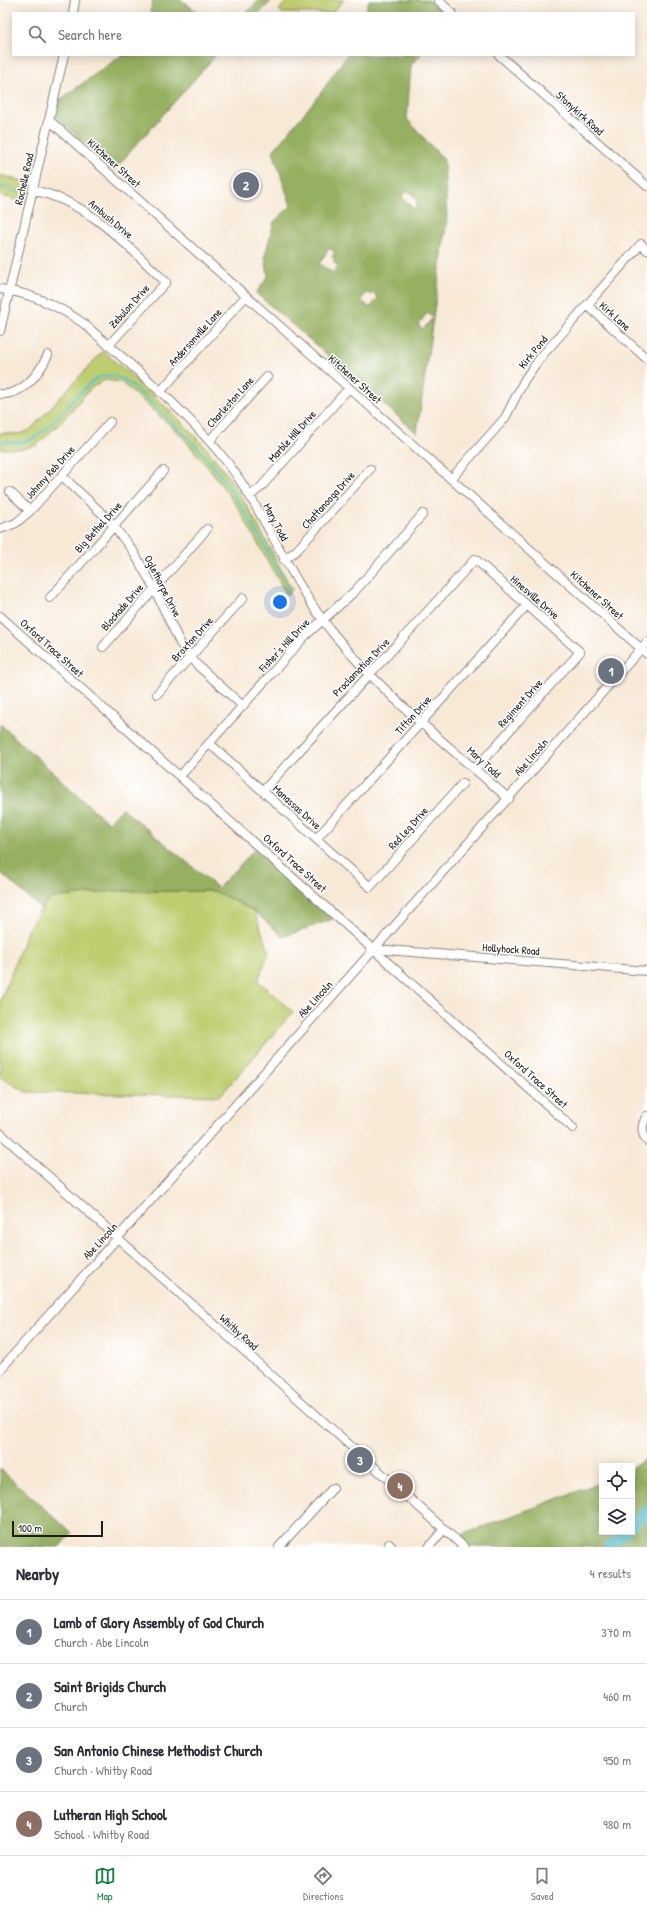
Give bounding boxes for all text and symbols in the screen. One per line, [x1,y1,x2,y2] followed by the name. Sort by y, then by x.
[12,12,635,56] search box
[26,23,48,45] icon: search
[58,24,122,45] text: Search here
[553,88,607,139] street label: Stonykirk Road
[84,135,144,191] street label: Kitchener Street
[11,151,37,206] street label: Rochelle Road
[233,170,259,200] pin: 2
[86,196,137,242] street label: Ambush Drive
[106,281,153,331] street label: Zebulon Drive
[596,298,634,334] street label: Kirk Lane
[165,305,225,369] street label: Andersonville Lane
[515,332,551,371] street label: Kirk Pond
[325,351,385,407] street label: Kitchener Street
[203,373,257,431] street label: Charleston Lane
[265,407,319,465] street label: Marble Hill Drive
[22,442,78,502] street label: Johnny Reb Drive
[298,468,358,532] street label: Chattanooga Drive
[71,498,125,556] street label: Big Bethel Drive
[260,501,292,544] street label: Mary Todd
[141,553,185,620] street label: Oglethorpe Drive
[567,567,627,623] street label: Kitchener Street
[508,572,563,623] street label: Hinesville Drive
[98,580,147,633] street label: Blockade Drive
[270,592,290,612] your location
[168,613,216,664] street label: Broxton Drive
[255,615,313,675] street label: Fisher's Hill Drive
[17,616,87,680] street label: Oxford Trace Street
[330,634,393,699] street label: Proclamation Drive
[598,656,624,686] pin: 1
[495,675,546,730] street label: Regiment Drive
[392,692,435,738] street label: Tifton Drive
[511,735,551,779] street label: Abe Lincoln
[464,743,504,781] street label: Mary Todd
[270,782,325,833] street label: Manassas Drive
[385,803,431,852] street label: Red Leg Drive
[260,831,330,895] street label: Oxford Trace Street
[482,940,541,958] street label: Hollyhock Road
[295,978,335,1020] street label: Abe Lincoln
[501,1047,571,1111] street label: Oxford Trace Street
[80,1220,120,1262] street label: Abe Lincoln
[217,1311,262,1354] street label: Whitby Road
[347,1445,373,1475] pin: 3
[599,1463,635,1535] map controls
[599,1463,635,1499] button: locate
[387,1471,413,1501] pin: 4
[599,1499,635,1535] button: layers
[12,1519,103,1538] scale bar
[18,1521,42,1535] text: 100 m
[16,1562,59,1585] text: Nearby
[590,1564,631,1582] text: 4 results
[54,1612,264,1633] text: Lamb of Glory Assembly of God Church
[27,1623,31,1641] text: 1
[601,1623,631,1641] text: 370 m
[54,1633,149,1651] text: Church · Abe Lincoln
[54,1676,166,1697] text: Saint Brigids Church
[26,1687,32,1705] text: 2
[603,1687,631,1705] text: 460 m
[54,1697,87,1715] text: Church
[54,1740,262,1761] text: San Antonio Chinese Methodist Church
[26,1751,32,1769] text: 3
[603,1751,631,1769] text: 950 m
[54,1761,152,1779] text: Church · Whitby Road
[54,1804,167,1825] text: Lutheran High School
[27,1815,31,1833] text: 4
[603,1815,631,1833] text: 980 m
[54,1825,149,1843] text: School · Whitby Road
[94,1865,116,1903] tab: Map
[303,1865,344,1903] tab: Directions
[531,1865,553,1903] tab: Saved

